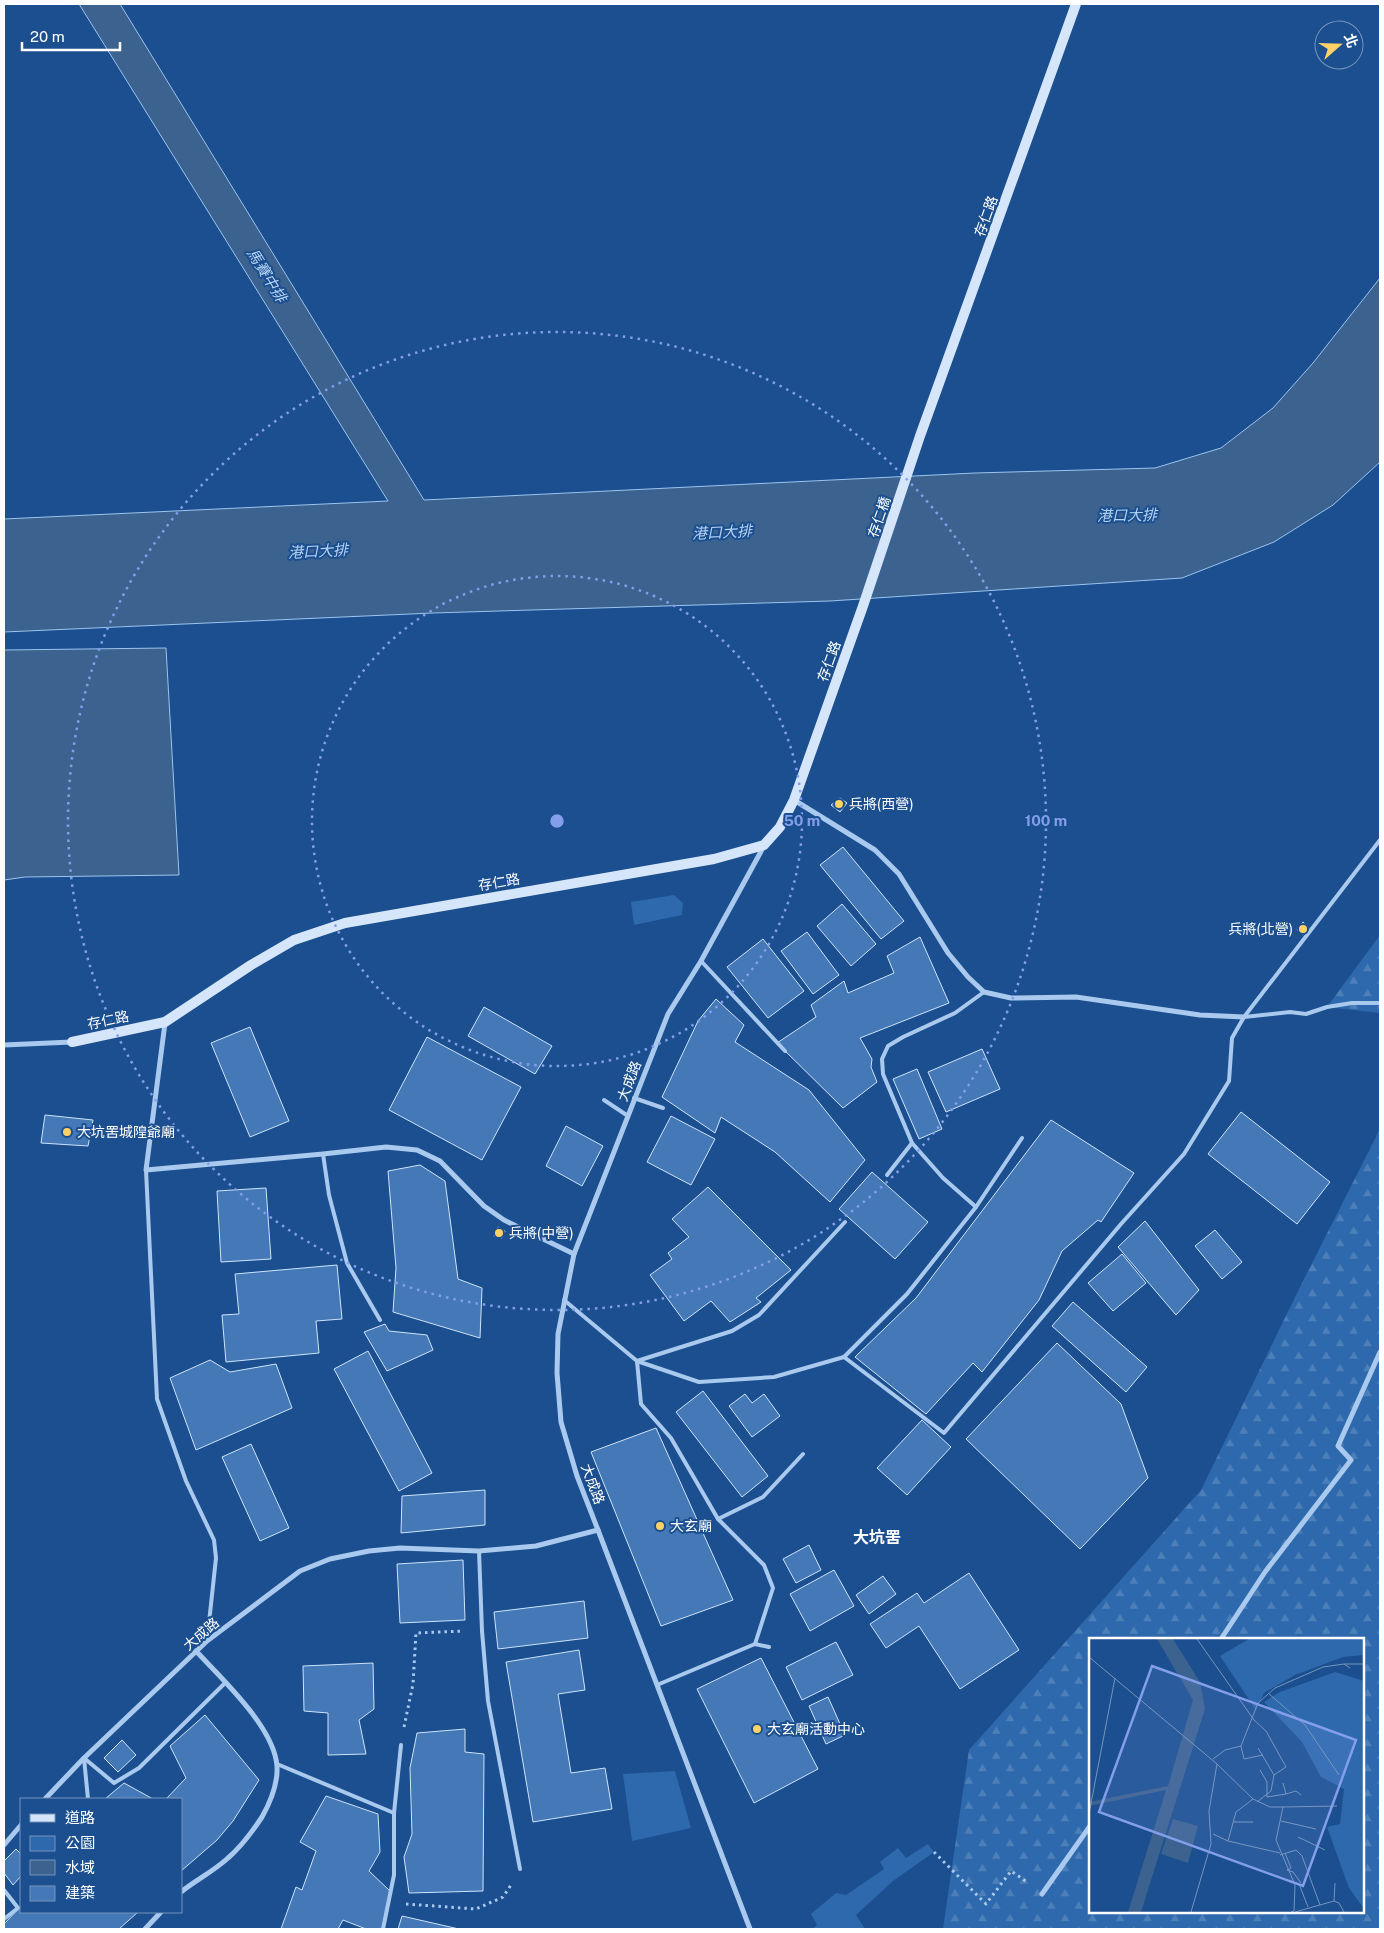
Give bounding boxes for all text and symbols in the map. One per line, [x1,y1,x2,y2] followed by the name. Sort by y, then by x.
[22,20,120,52] scale bar
[1314,20,1364,70] north arrow
[30,28,65,45] text: 20 m
[1341,31,1361,50] text: 北
[971,194,1001,238] street label: 存仁路
[244,245,291,307] water label: 馬賽中排
[865,495,893,539] street label: 存仁橋
[1097,506,1159,524] water label: 港口大排
[692,522,754,542] water label: 港口大排
[288,541,350,561] water label: 港口大排
[814,639,844,683] street label: 存仁路
[849,796,914,812] place label: 兵將(西營)
[833,798,845,810] marker: 兵將(西營)
[548,812,566,830] centre of rings
[784,812,820,829] text: 50 m
[1025,812,1067,829] text: 100 m
[477,870,521,894] street label: 存仁路
[1228,921,1293,937] place label: 兵將(北營)
[1297,923,1309,935] marker: 兵將(北營)
[86,1008,130,1032] street label: 存仁路
[614,1059,644,1103] street label: 大成路
[77,1124,175,1140] place label: 大坑罟城隍爺廟
[61,1126,73,1138] marker: 大坑罟城隍爺廟
[509,1225,574,1241] place label: 兵將(中營)
[493,1227,505,1239] marker: 兵將(中營)
[578,1462,608,1506] street label: 大成路
[670,1518,712,1534] place label: 大玄廟
[654,1520,666,1532] marker: 大玄廟
[853,1528,901,1547] district label: 大坑罟
[180,1614,222,1654] street label: 大成路
[1089,1638,1364,1913] inset map
[767,1721,865,1737] place label: 大玄廟活動中心
[751,1723,763,1735] marker: 大玄廟活動中心
[20,1798,182,1913] legend
[65,1809,95,1826] text: 道路
[65,1834,95,1851] text: 公園
[65,1859,95,1876] text: 水域
[65,1884,95,1901] text: 建築

